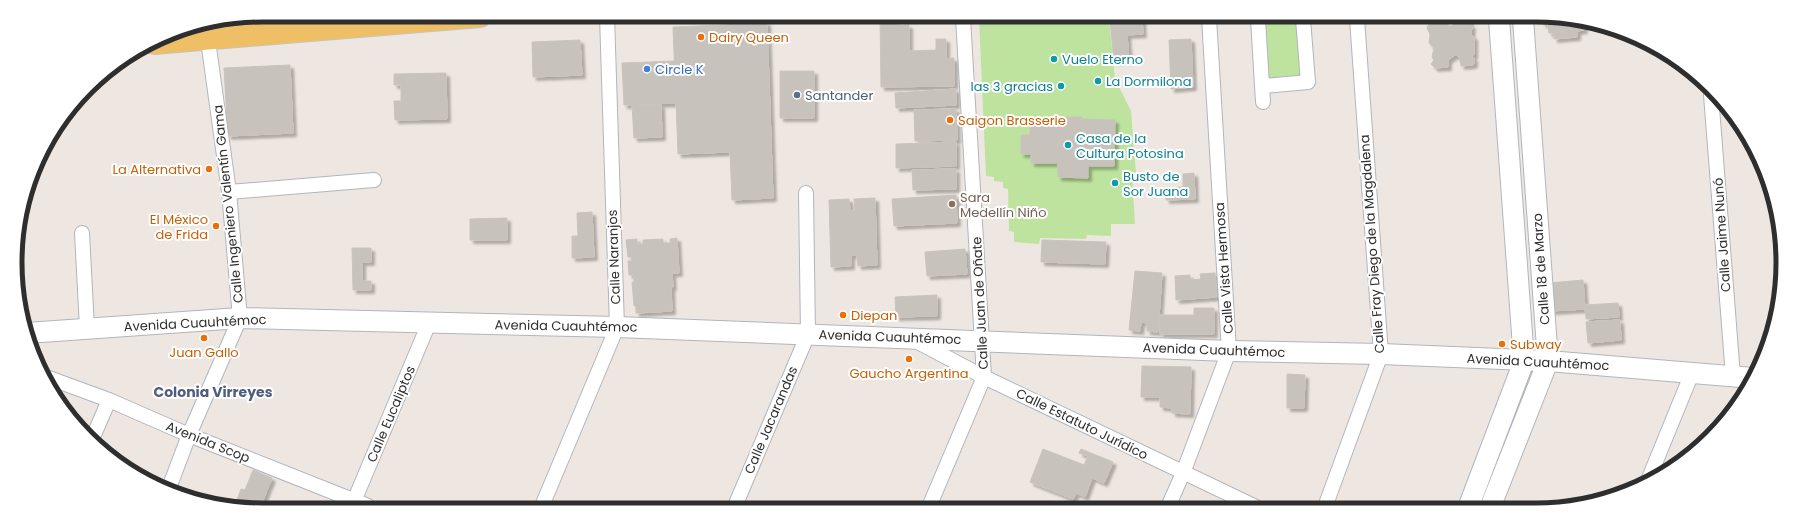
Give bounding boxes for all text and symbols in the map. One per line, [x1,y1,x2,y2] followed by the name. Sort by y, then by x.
[709,28,789,47] place label: Dairy Queen
[696,32,706,42] marker: Dairy Queen
[1062,50,1143,69] place label: Vuelo Eterno
[1049,54,1059,64] marker: Vuelo Eterno
[655,60,704,79] place label: Circle K
[642,64,652,74] marker: Circle K
[1106,72,1191,91] place label: La Dormilona
[1093,76,1103,86] marker: La Dormilona
[971,77,1053,96] place label: las 3 gracias
[1056,81,1066,91] marker: las 3 gracias
[805,86,873,105] place label: Santander
[792,90,802,100] marker: Santander
[208,104,248,304] street label: Calle Ingeniero Valentín Gama
[958,111,1066,130] place label: Saigon Brasserie
[945,115,955,125] marker: Saigon Brasserie
[1076,129,1184,163] place label: Casa de la Cultura Potosina
[1355,134,1389,354] street label: Calle Fray Diego de la Magdalena
[1063,140,1073,150] marker: Casa de la Cultura Potosina
[112,160,201,179] place label: La Alternativa
[204,164,214,174] marker: La Alternativa
[1123,167,1188,201] place label: Busto de Sor Juana
[1709,177,1735,293] street label: Calle Jaime Nunó
[1110,178,1120,188] marker: Busto de Sor Juana
[960,188,1046,222] place label: Sara Medellín Niño
[947,199,957,209] marker: Sara Medellín Niño
[1210,202,1238,334] street label: Calle Vista Hermosa
[603,209,625,305] street label: Calle Naranjos
[150,210,208,244] place label: El México de Frida
[1528,212,1554,326] street label: Calle 18 de Marzo
[211,221,221,231] marker: El México de Frida
[967,236,993,370] street label: Calle Juan de Oñate
[851,306,897,325] place label: Diepan
[123,310,267,336] street label: Avenida Cuauhtémoc
[838,310,848,320] marker: Diepan
[494,315,638,337] street label: Avenida Cuauhtémoc
[818,325,962,349] street label: Avenida Cuauhtémoc
[199,333,209,343] marker: Juan Gallo
[1510,335,1562,354] place label: Subway
[1142,338,1286,362] street label: Avenida Cuauhtémoc
[1497,339,1507,349] marker: Subway
[169,343,239,362] place label: Juan Gallo
[1466,349,1610,375] street label: Avenida Cuauhtémoc
[904,354,914,364] marker: Gaucho Argentina
[362,362,420,465] street label: Calle Eucaliptos
[740,363,802,477] street label: Calle Jacarandas
[849,364,969,383] place label: Gaucho Argentina
[154,382,273,402] district label: Colonia Virreyes
[1013,384,1151,464] street label: Calle Estatuto Jurídico
[163,416,253,468] street label: Avenida Scop

